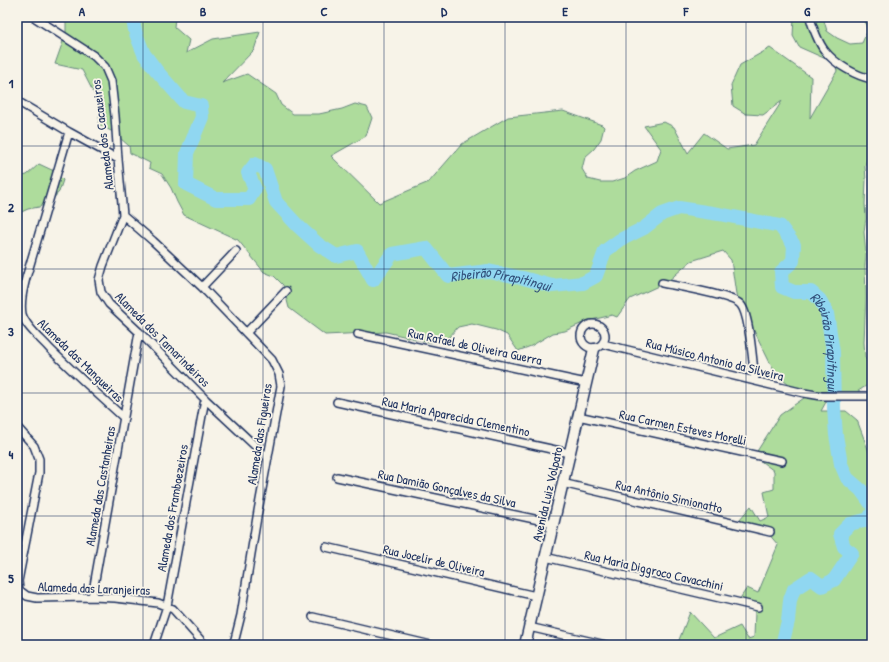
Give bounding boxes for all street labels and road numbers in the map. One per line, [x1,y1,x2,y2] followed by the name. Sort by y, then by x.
[86,79,118,191] street label: Alameda dos Cacaueiros
[111,287,215,391] street label: Alameda dos Tamarindeiros
[34,314,128,406] street label: Alameda das Mangueiras
[406,323,544,369] street label: Rua Rafael de Oliveira Guerra
[644,333,786,385] street label: Rua Músico Antonio da Silveira
[242,382,276,486] street label: Alameda das Figueiras
[381,392,531,440] street label: Rua Maria Aparecida Clementino
[618,405,748,449] street label: Rua Carmen Esteves Morelli
[81,425,119,547] street label: Alameda das Castanheiras
[152,443,192,573] street label: Alameda dos Framboezeiros
[527,445,567,543] street label: Avenida Luiz Volpato
[376,465,518,511] street label: Rua Damião Gonçalves da Silva
[614,475,724,517] street label: Rua Antônio Simionatto
[381,540,487,580] street label: Rua Jocelir de Oliveira
[583,545,725,595] street label: Rua Maria Diggroco Cavacchini
[38,577,150,599] street label: Alameda das Laranjeiras

